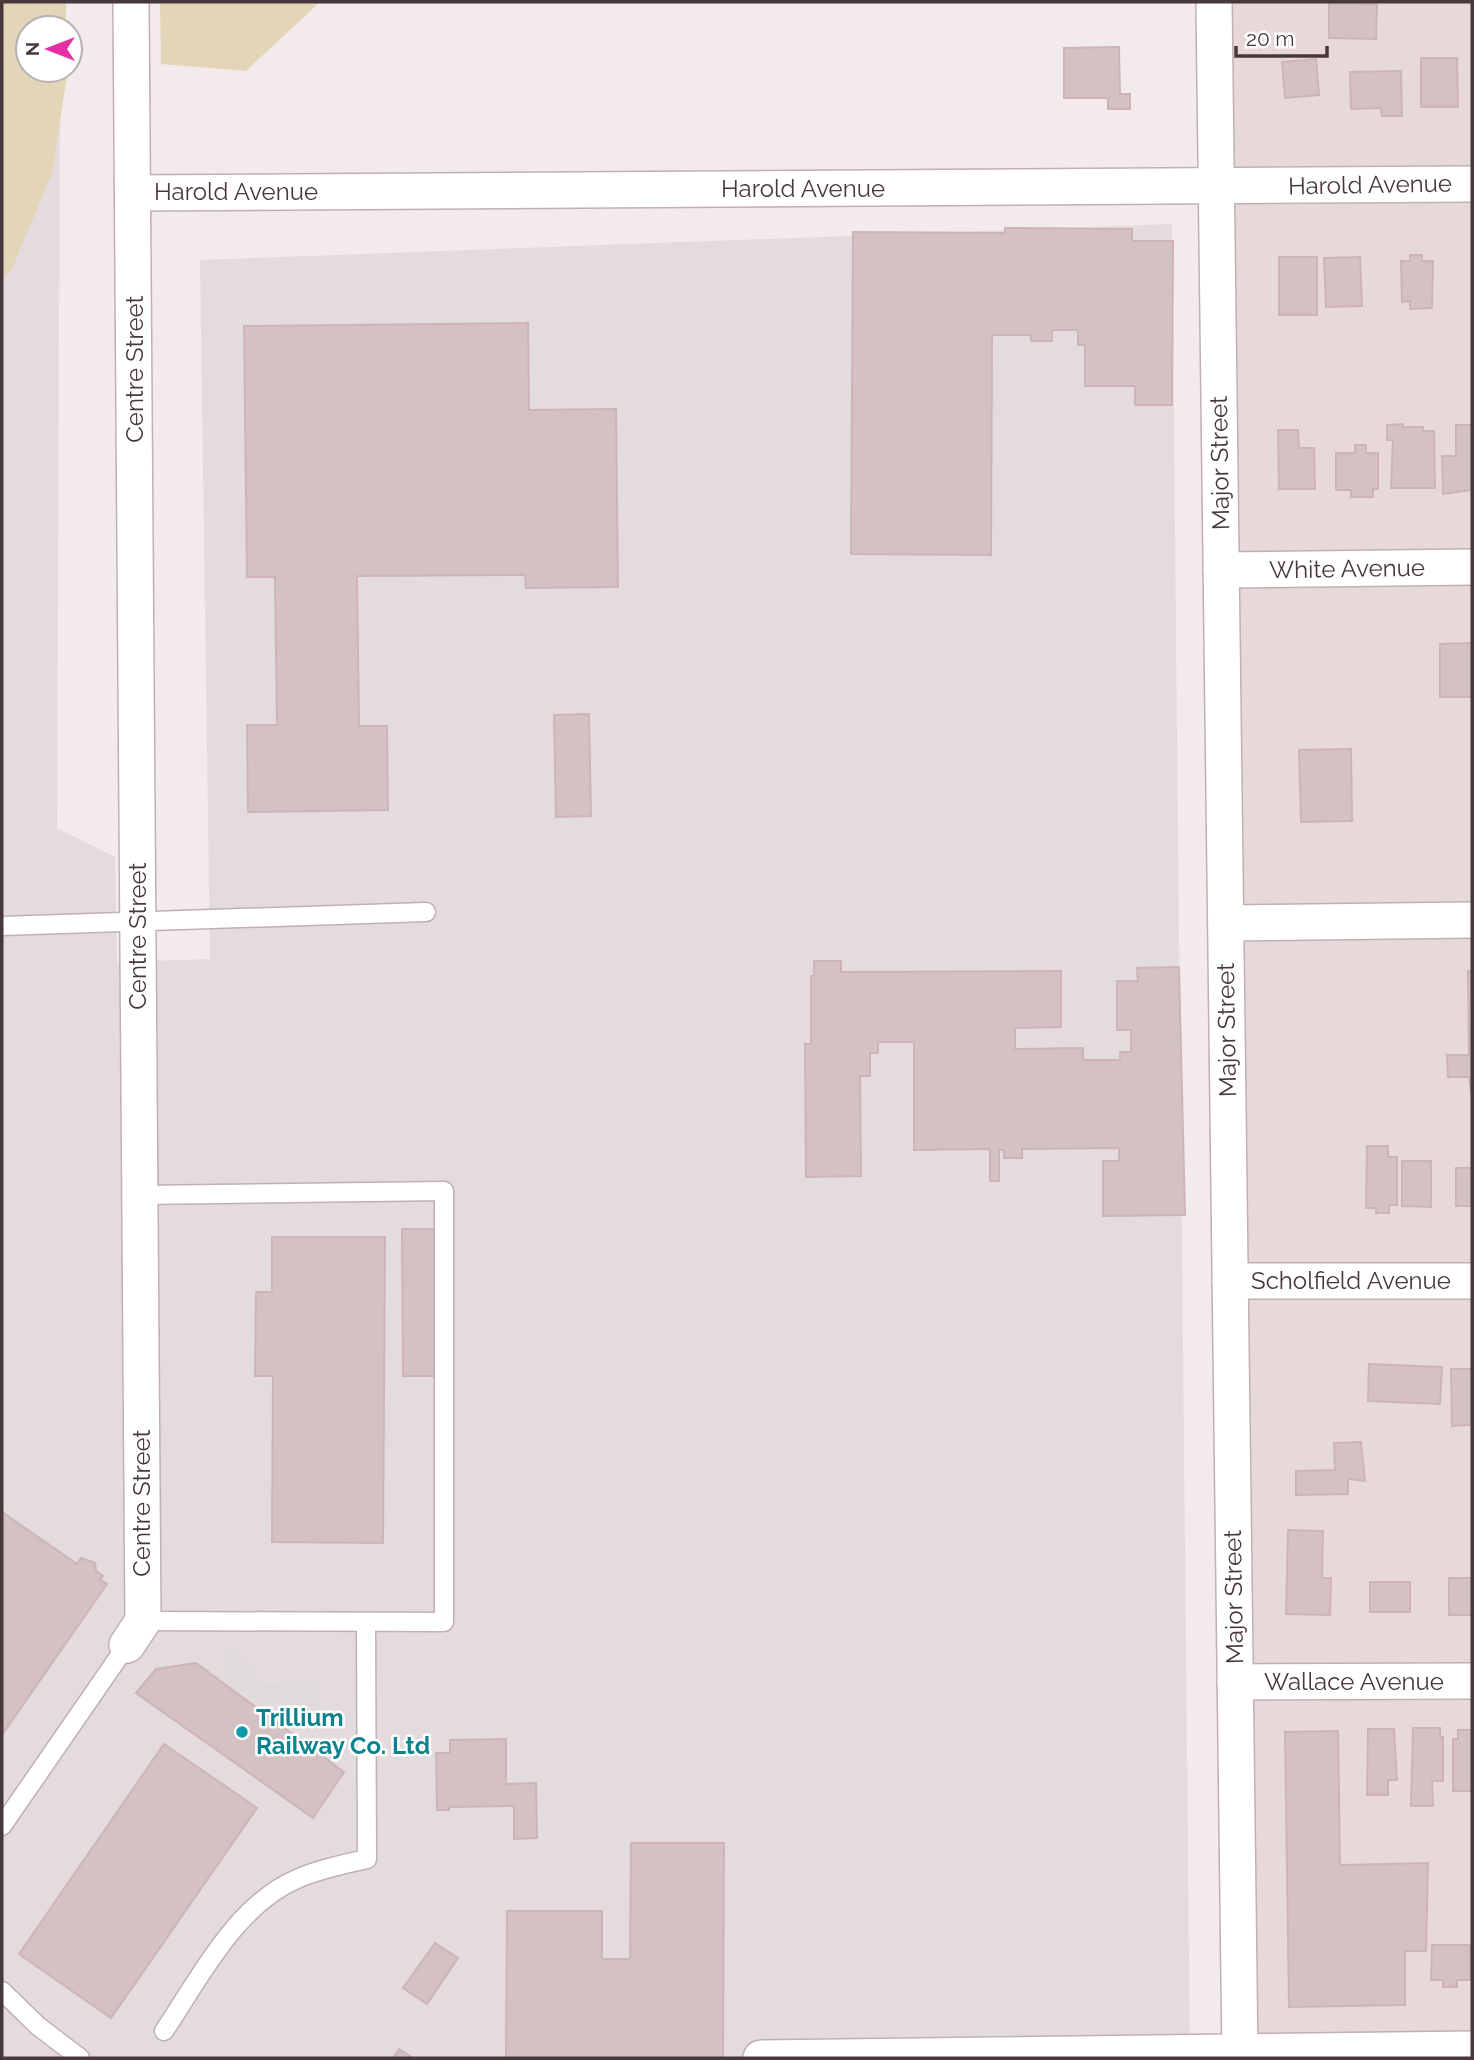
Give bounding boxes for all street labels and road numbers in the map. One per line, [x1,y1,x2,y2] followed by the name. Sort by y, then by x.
[1288,169,1452,200] street label: Harold Avenue
[721,174,885,203] street label: Harold Avenue
[154,177,318,206] street label: Harold Avenue
[120,295,149,443] street label: Centre Street
[1204,396,1235,530] street label: Major Street
[1269,553,1425,584] street label: White Avenue
[123,862,152,1010] street label: Centre Street
[1211,963,1242,1097] street label: Major Street
[1251,1266,1451,1295] street label: Scholfield Avenue
[127,1429,156,1577] street label: Centre Street
[1218,1530,1249,1664] street label: Major Street
[1264,1667,1444,1696] street label: Wallace Avenue

